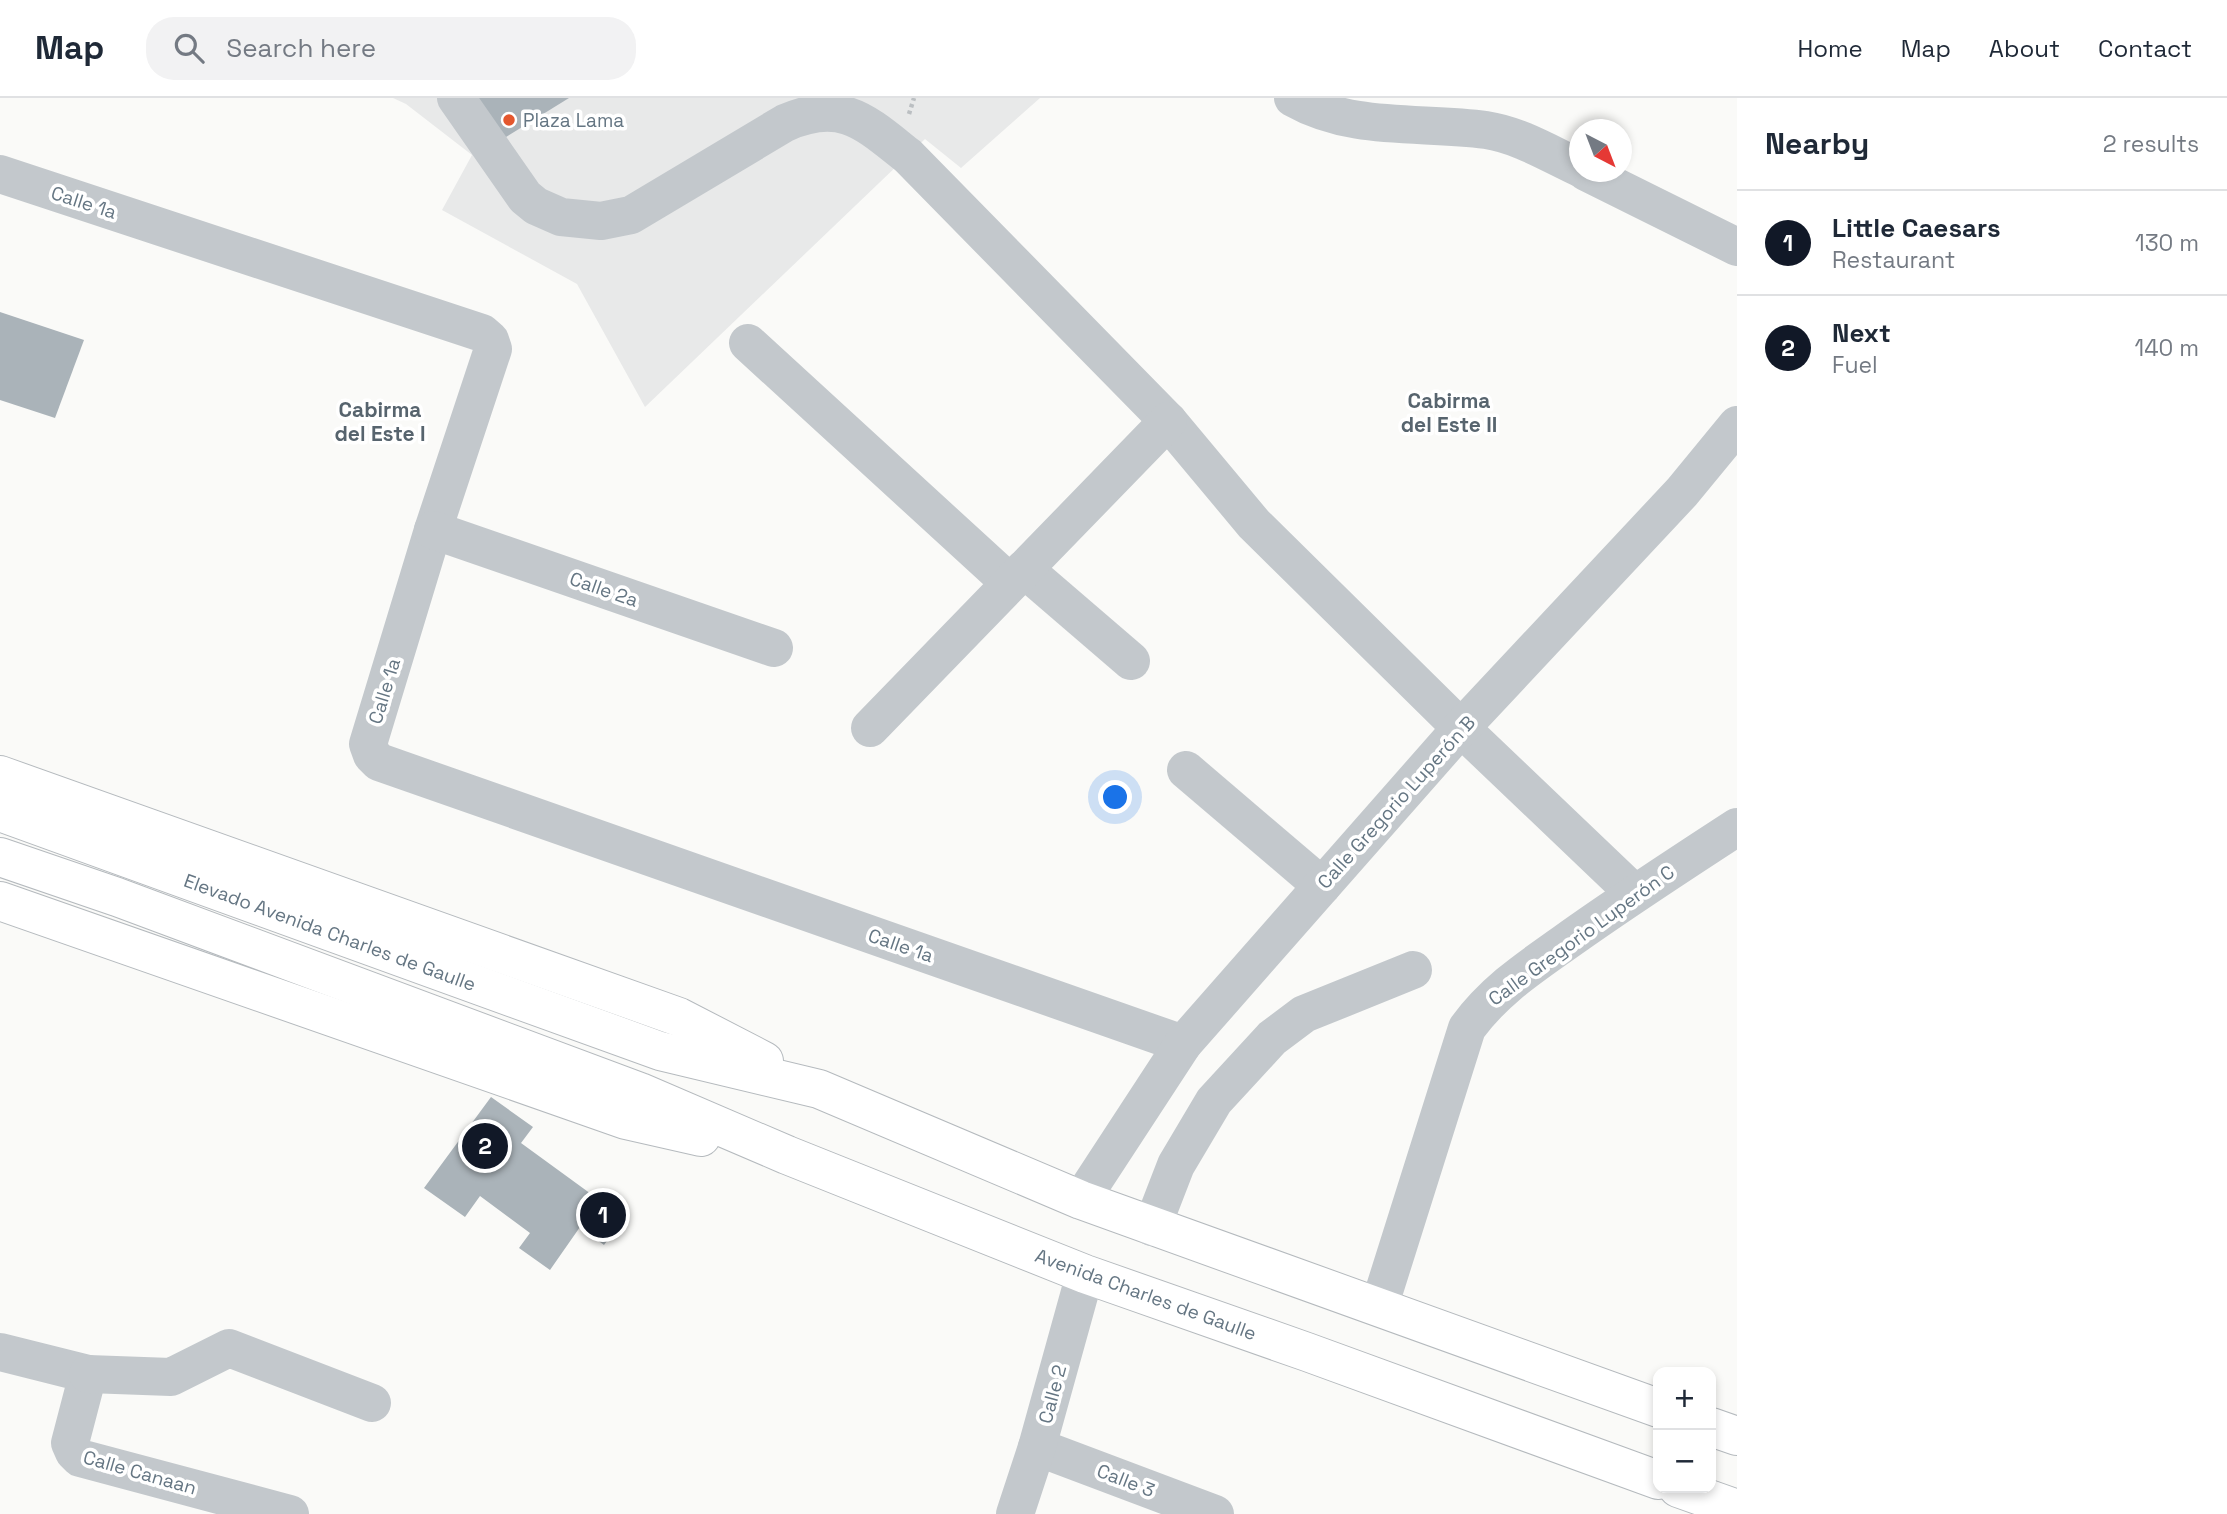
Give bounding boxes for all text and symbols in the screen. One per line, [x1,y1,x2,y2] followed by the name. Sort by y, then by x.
[146,17,636,80] search box
[35,27,104,69] text: Map
[170,29,208,67] icon: search
[226,31,376,65] text: Search here
[1797,33,1863,64] text: Home
[1901,33,1951,64] text: Map
[1989,33,2060,64] text: About
[2098,33,2192,64] text: Contact
[523,108,624,133] place label: Plaza Lama
[501,112,517,128] marker: Plaza Lama
[1569,119,1632,182] north arrow
[1765,124,1869,163] text: Nearby
[2103,129,2199,159] text: 2 results
[48,180,120,225] street label: Calle 1a
[1832,211,2001,245] text: Little Caesars
[1783,228,1793,258] text: 1
[2135,228,2199,258] text: 130 m
[1832,245,1955,275] text: Restaurant
[1832,316,1891,350] text: Next
[1781,333,1795,363] text: 2
[2135,333,2199,363] text: 140 m
[1832,350,1878,380] text: Fuel
[1401,387,1497,438] district label: Cabirma del Este II
[334,396,426,447] district label: Cabirma del Este I
[566,566,642,613] street label: Calle 2a
[363,655,406,727] street label: Calle 1a
[1312,711,1481,894] street label: Calle Gregorio Luperón B
[1098,780,1132,814] your location
[1483,859,1679,1011] street label: Calle Gregorio Luperón C
[180,868,479,997] street label: Elevado Avenida Charles de Gaulle
[865,923,937,968] street label: Calle 1a
[462,1120,508,1172] pin: 2
[580,1189,626,1241] pin: 1
[1032,1243,1260,1346] street label: Avenida Charles de Gaulle
[1033,1362,1072,1426] street label: Calle 2
[1653,1367,1716,1493] map controls
[1653,1367,1716,1430] button: +
[1653,1430,1716,1493] button: −
[80,1444,199,1501] street label: Calle Canaan
[1093,1458,1158,1503] street label: Calle 3

